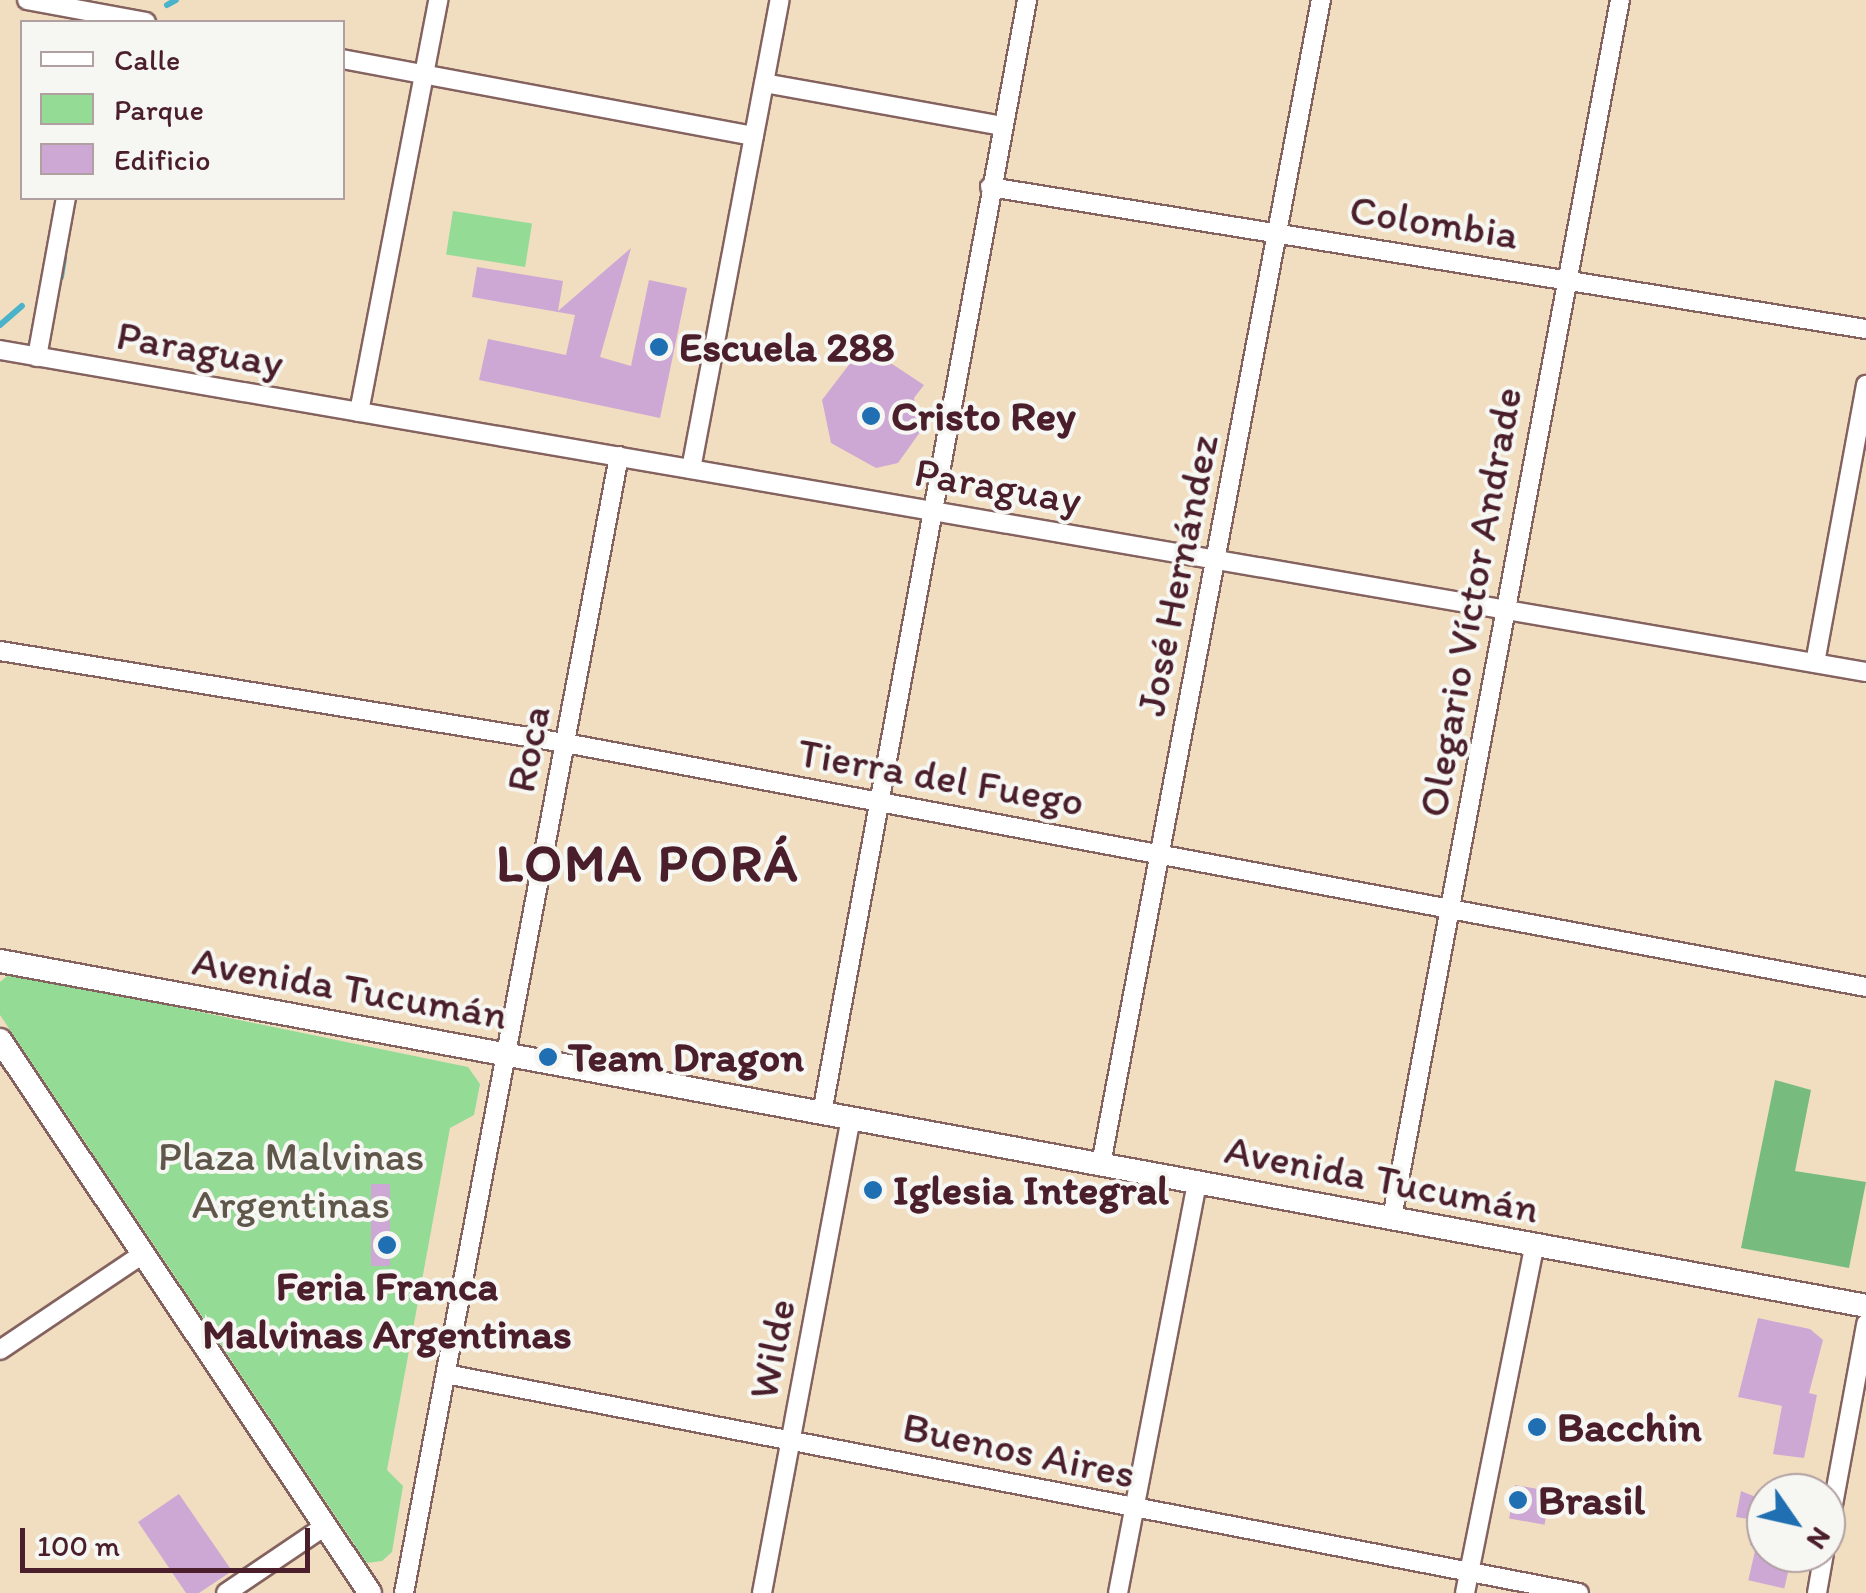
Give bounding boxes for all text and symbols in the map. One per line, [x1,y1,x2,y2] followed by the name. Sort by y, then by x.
[20,20,345,200] legend
[114,41,180,78] text: Calle
[114,91,204,128] text: Parque
[114,141,210,178] text: Edificio
[1346,184,1522,260] street label: Colombia
[113,310,287,388] street label: Paraguay
[679,322,894,372] place label: Escuela 288
[648,336,670,358] marker: Escuela 288
[1407,383,1533,821] street label: Olegario Víctor Andrade
[891,391,1075,441] place label: Cristo Rey
[860,405,882,427] marker: Cristo Rey
[1125,430,1229,720] street label: José Hernández
[911,447,1085,525] street label: Paraguay
[495,701,561,797] street label: Roca
[794,727,1088,827] street label: Tierra del Fuego
[495,833,801,895] district label: LOMA PORÁ
[189,935,511,1041] street label: Avenida Tucumán
[568,1032,806,1082] place label: Team Dragon
[537,1046,559,1068] marker: Team Dragon
[1221,1124,1543,1234] street label: Avenida Tucumán
[157,1131,425,1230] park label: Plaza Malvinas Argentinas
[893,1165,1169,1215] place label: Iglesia Integral
[862,1179,884,1201] marker: Iglesia Integral
[376,1234,398,1256] marker: Feria Franca Malvinas Argentinas
[202,1261,572,1360] place label: Feria Franca Malvinas Argentinas
[738,1295,806,1403] street label: Wilde
[898,1401,1140,1499] street label: Buenos Aires
[1557,1402,1702,1452] place label: Bacchin
[1526,1416,1548,1438] marker: Bacchin
[1746,1473,1846,1573] north arrow
[1538,1475,1645,1525] place label: Brasil
[1507,1489,1529,1511] marker: Brasil
[25,1508,315,1570] scale bar
[1800,1521,1839,1556] text: N
[37,1527,120,1564] text: 100 m

